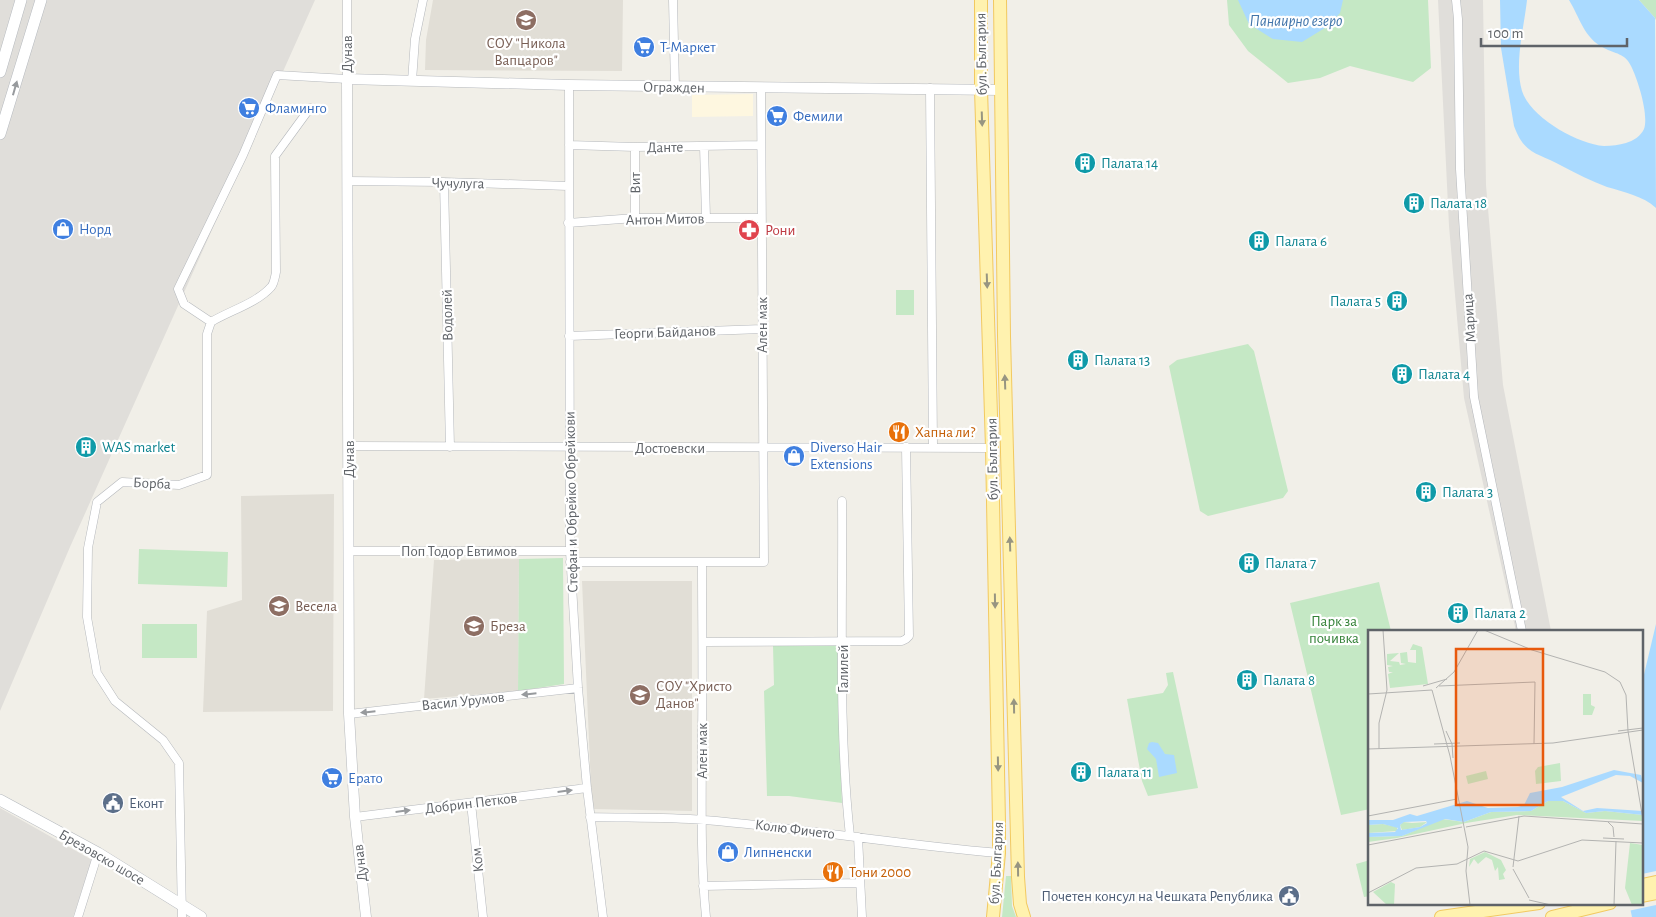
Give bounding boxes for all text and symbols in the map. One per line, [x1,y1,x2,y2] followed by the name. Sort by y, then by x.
[514,8,538,32] school or university icon: СОУ "Никола Вапцаров"
[973,13,990,95] street label: бул. България
[1250,13,1342,30] water label: Панаирно езеро
[1481,15,1627,47] scale bar
[1488,26,1523,41] text: 100 m
[340,35,355,73] street label: Дунав
[632,35,656,59] supermarket icon: Т-Маркет
[486,36,566,68] place label: СОУ "Никола Вапцаров"
[660,40,716,55] place label: Т-Маркет
[643,79,705,96] street label: Огражден
[11,80,19,95] one-way arrow
[237,96,261,120] supermarket icon: Фламинго
[265,101,327,116] place label: Фламинго
[765,104,789,128] supermarket icon: Фемили
[793,109,843,124] place label: Фемили
[978,111,986,127] one-way arrow
[647,140,683,155] street label: Данте
[1073,151,1097,175] building icon: Палата 14
[1101,156,1158,171] place label: Палата 14
[628,172,643,194] street label: Вит
[431,176,485,191] street label: Чучулуга
[1402,191,1426,215] building icon: Палата 18
[1430,196,1487,211] place label: Палата 18
[626,211,704,228] street label: Антон Митов
[51,217,75,241] shop icon: Норд
[737,218,761,242] pharmacy icon: Рони
[79,222,112,237] place label: Норд
[765,223,795,238] place label: Рони
[1247,229,1271,253] building icon: Палата 6
[1275,234,1327,249] place label: Палата 6
[983,273,991,289] one-way arrow
[440,289,455,341] street label: Водолей
[1385,289,1409,313] building icon: Палата 5
[1460,293,1479,343] street label: Марица
[1330,294,1381,309] place label: Палата 5
[755,297,770,353] street label: Ален мак
[614,323,716,342] street label: Георги Байданов
[1066,348,1090,372] building icon: Палата 13
[1094,353,1150,368] place label: Палата 13
[1390,362,1414,386] building icon: Палата 4
[1418,367,1470,382] place label: Палата 4
[1001,373,1009,389] one-way arrow
[562,411,581,593] street label: Стефан и Обрейко Обрейкови
[984,418,1001,500] street label: бул. България
[887,420,911,444] restaurant icon: Хапна ли?
[915,425,976,440] place label: Хапна ли?
[74,435,98,459] building icon: WAS market
[102,440,175,455] place label: WAS market
[342,440,357,478] street label: Дунав
[810,440,882,472] place label: Diverso Hair Extensions
[635,441,705,456] street label: Достоевски
[782,444,806,468] shop icon: Diverso Hair Extensions
[133,475,171,492] street label: Борба
[1414,480,1438,504] building icon: Палата 3
[1442,485,1493,500] place label: Палата 3
[1006,536,1014,552] one-way arrow
[401,544,517,559] street label: Поп Тодор Евтимов
[1237,551,1261,575] building icon: Палата 7
[1265,556,1316,571] place label: Палата 7
[991,593,999,609] one-way arrow
[267,594,291,618] school or university icon: Весела
[295,599,337,614] place label: Весела
[1446,601,1470,625] building icon: Палата 2
[1474,606,1526,621] place label: Палата 2
[462,614,486,638] school or university icon: Бреза
[1309,614,1359,646] park label: Парк за почивка
[490,619,526,634] place label: Бреза
[1368,630,1644,904] inset map
[836,645,851,693] street label: Галилей
[1235,668,1259,692] building icon: Палата 8
[1263,673,1315,688] place label: Палата 8
[656,679,732,711] place label: СОУ "Христо Данов"
[628,683,652,707] school or university icon: СОУ "Христо Данов"
[421,690,505,713] street label: Васил Урумов
[521,690,537,698] one-way arrow
[1010,698,1018,714] one-way arrow
[360,708,376,716] one-way arrow
[695,723,710,779] street label: Ален мак
[994,756,1002,772] one-way arrow
[1069,760,1093,784] building icon: Палата 11
[1097,765,1152,780] place label: Палата 11
[320,766,344,790] supermarket icon: Ерато
[348,771,383,786] place label: Ерато
[557,787,573,795] one-way arrow
[424,790,518,817] street label: Добрин Петков
[101,791,125,815] public building icon: Еконт
[129,796,164,811] place label: Еконт
[396,807,412,815] one-way arrow
[754,817,836,842] street label: Колю Фичето
[987,821,1006,905] street label: бул. България
[56,827,147,888] street label: Брезовско шосе
[716,840,740,864] shop icon: Липненски
[351,843,370,882] street label: Дунав
[744,845,812,860] place label: Липненски
[469,847,486,873] street label: Ком
[821,860,845,884] restaurant icon: Тони 2000
[1014,861,1022,877] one-way arrow
[849,865,911,880] place label: Тони 2000
[1277,884,1301,908] public building icon: Почетен консул на Чешката Република
[1041,889,1273,904] place label: Почетен консул на Чешката Република

